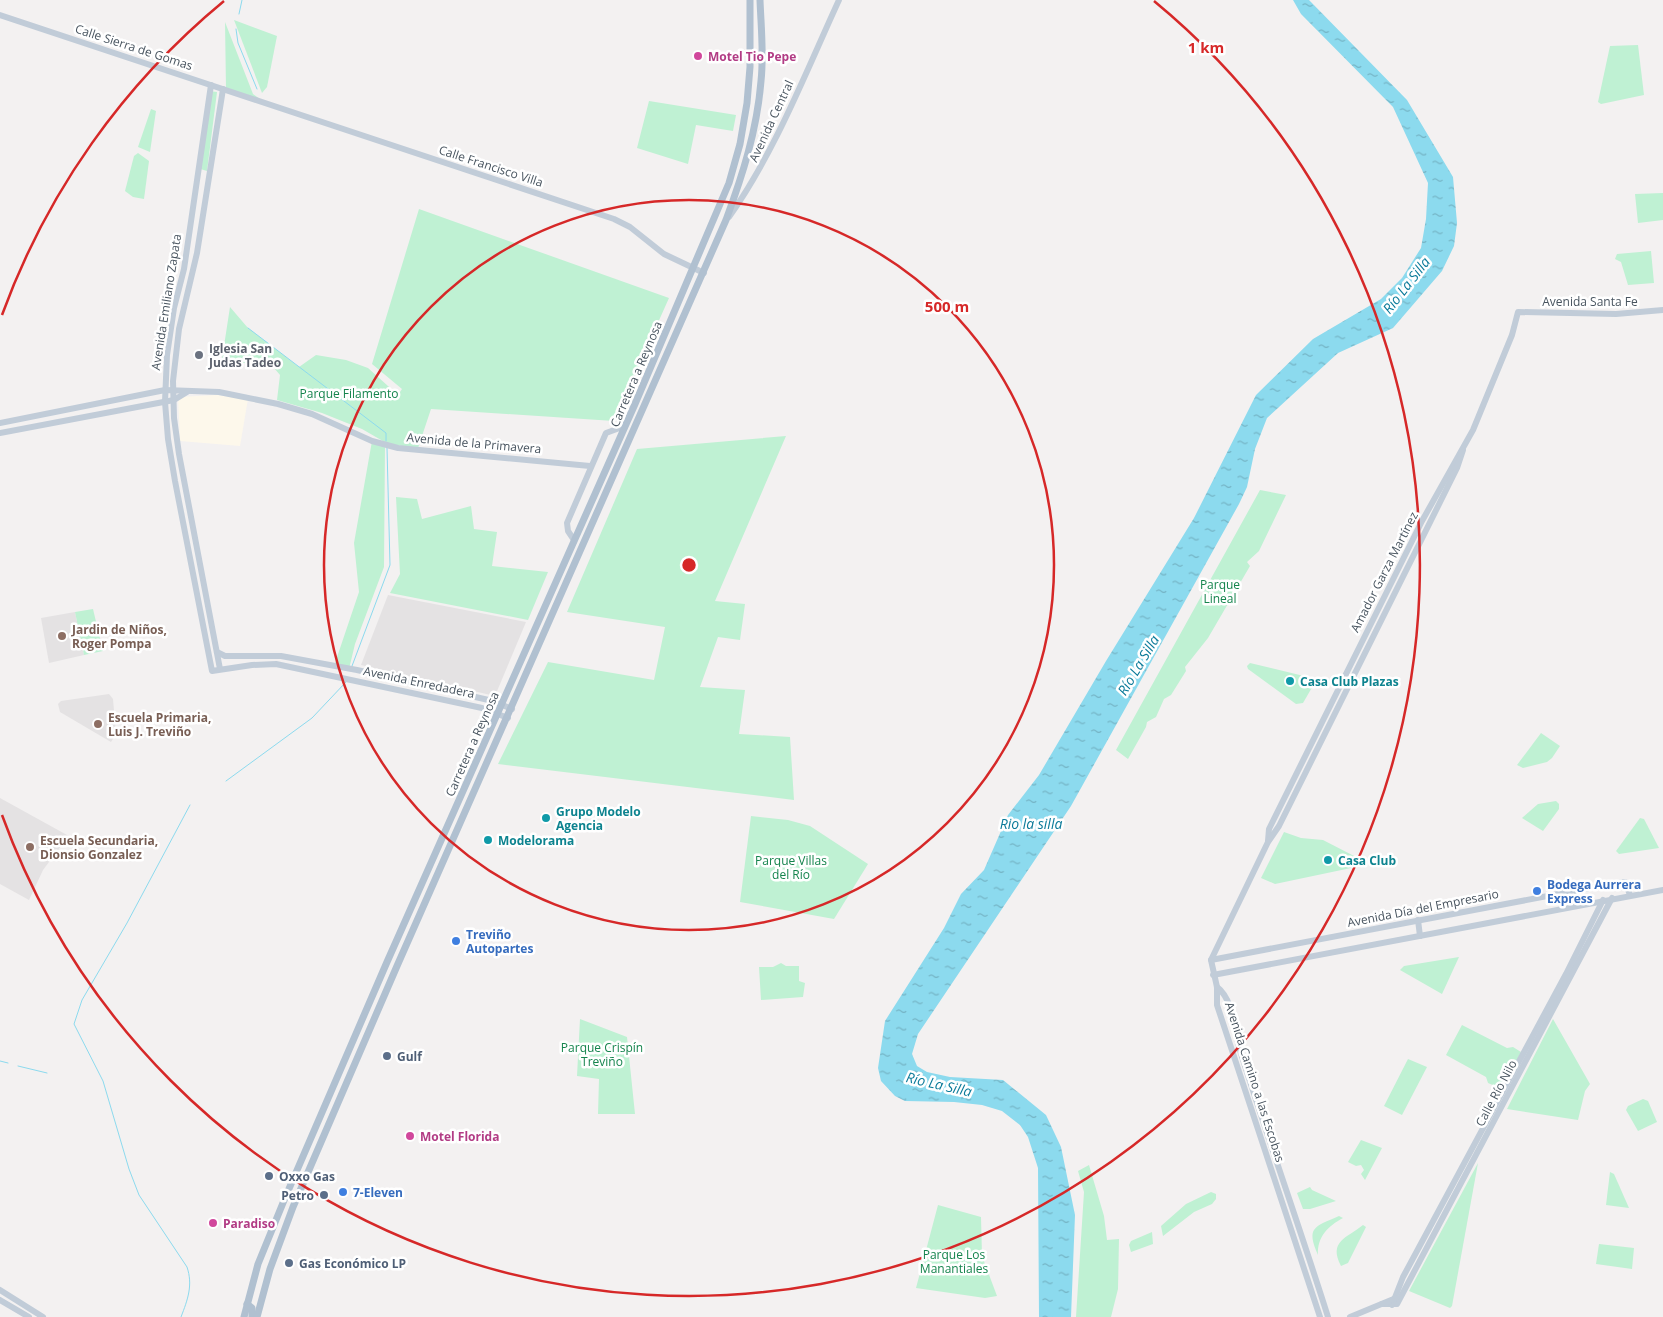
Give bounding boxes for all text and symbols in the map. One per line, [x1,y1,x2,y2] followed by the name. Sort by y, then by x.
[73,20,195,74] street label: Calle Sierra de Gomas
[1188,37,1224,57] text: 1 km
[708,48,796,65] place label: Motel Tio Pepe
[692,50,704,62] marker: Motel Tio Pepe
[745,77,797,165] street label: Avenida Central
[437,141,545,191] street label: Calle Francisco Villa
[147,233,185,371] street label: Avenida Emiliano Zapata
[1378,253,1434,317] water label: Río La Silla
[1542,293,1638,310] street label: Avenida Santa Fe
[925,296,969,316] text: 500 m
[606,318,666,430] street label: Carretera a Reynosa
[208,340,281,371] place label: Iglesia San Judas Tadeo
[193,349,205,361] marker: Iglesia San Judas Tadeo
[300,385,398,402] park label: Parque Filamento
[406,429,542,457] street label: Avenida de la Primavera
[1346,509,1422,635] street label: Amador Garza Martínez
[680,556,698,574] centre of rings
[1200,576,1240,607] park label: Parque Lineal
[71,621,167,652] place label: Jardin de Niños, Roger Pompa
[56,630,68,642] marker: Jardin de Niños, Roger Pompa
[1113,631,1163,699] water label: Río La Silla
[362,662,476,702] street label: Avenida Enredadera
[1300,673,1399,690] place label: Casa Club Plazas
[1284,675,1296,687] marker: Casa Club Plazas
[441,689,503,799] street label: Carretera a Reynosa
[108,709,211,740] place label: Escuela Primaria, Luis J. Treviño
[92,718,104,730] marker: Escuela Primaria, Luis J. Treviño
[556,803,641,834] place label: Grupo Modelo Agencia
[540,812,552,824] marker: Grupo Modelo Agencia
[1000,814,1062,833] water label: Rio la silla
[40,832,158,863] place label: Escuela Secundaria, Dionsio Gonzalez
[498,832,574,849] place label: Modelorama
[482,834,494,846] marker: Modelorama
[24,841,36,853] marker: Escuela Secundaria, Dionsio Gonzalez
[755,852,827,883] park label: Parque Villas del Río
[1338,852,1396,869] place label: Casa Club
[1322,854,1334,866] marker: Casa Club
[1547,876,1641,907] place label: Bodega Aurrera Express
[1346,885,1500,931] street label: Avenida Día del Empresario
[1531,885,1543,897] marker: Bodega Aurrera Express
[466,926,533,957] place label: Treviño Autopartes
[450,935,462,947] marker: Treviño Autopartes
[1221,1000,1289,1164] street label: Avenida Camino a las Escobas
[561,1039,643,1070] park label: Parque Crispín Treviño
[397,1048,423,1065] place label: Gulf
[381,1050,393,1062] marker: Gulf
[1471,1057,1521,1129] street label: Calle Río Nilo
[904,1067,974,1101] water label: Río La Silla
[420,1128,499,1145] place label: Motel Florida
[404,1130,416,1142] marker: Motel Florida
[279,1168,335,1185] place label: Oxxo Gas
[263,1170,275,1182] marker: Oxxo Gas
[353,1184,403,1201] place label: 7-Eleven
[337,1186,349,1198] marker: 7-Eleven
[281,1187,314,1204] place label: Petro
[318,1189,330,1201] marker: Petro
[223,1215,275,1232] place label: Paradiso
[207,1217,219,1229] marker: Paradiso
[920,1246,988,1277] park label: Parque Los Manantiales
[299,1255,406,1272] place label: Gas Económico LP
[283,1257,295,1269] marker: Gas Económico LP

